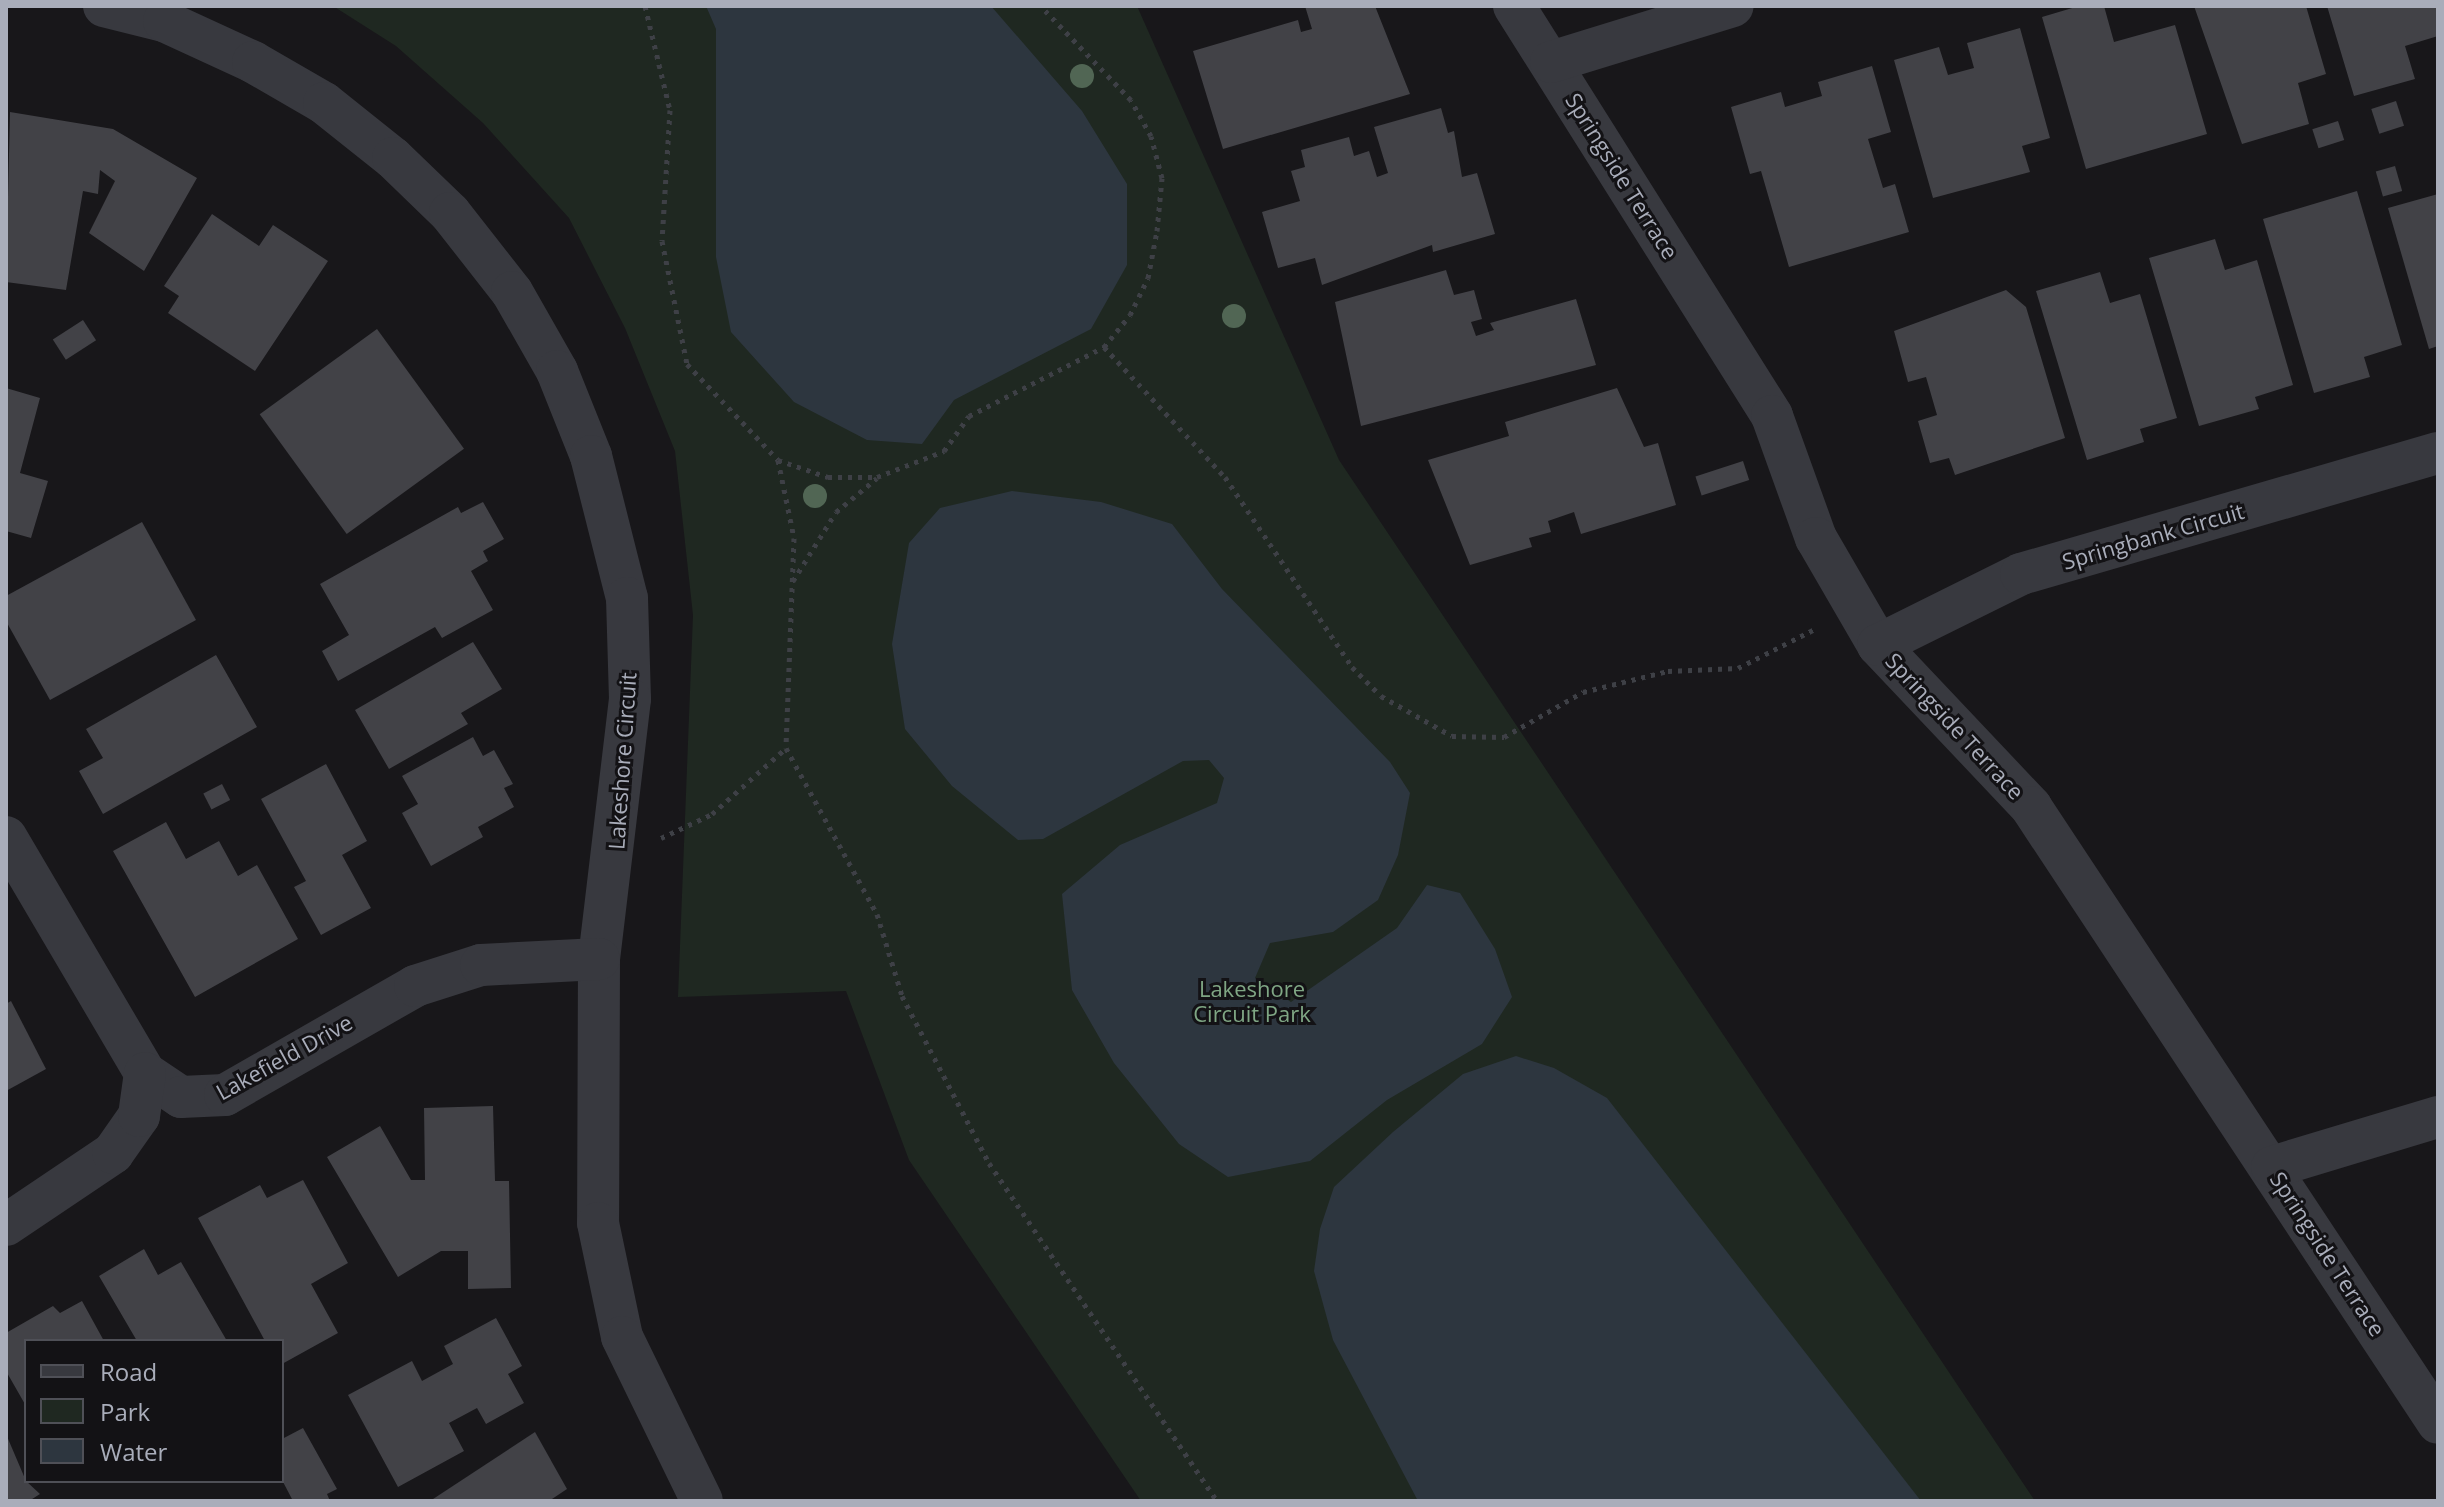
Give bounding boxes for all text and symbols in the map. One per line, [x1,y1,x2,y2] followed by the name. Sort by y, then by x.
[1560,88,1684,264] street label: Springside Terrace
[2059,497,2247,575] street label: Springbank Circuit
[1880,647,2030,805] street label: Springside Terrace
[603,671,641,851] street label: Lakeshore Circuit
[1193,975,1311,1026] park label: Lakeshore Circuit Park
[211,1009,357,1105] street label: Lakefield Drive
[2265,1167,2391,1341] street label: Springside Terrace
[24,1339,284,1483] legend
[100,1355,157,1388] text: Road
[100,1395,150,1428] text: Park
[100,1435,167,1468] text: Water

